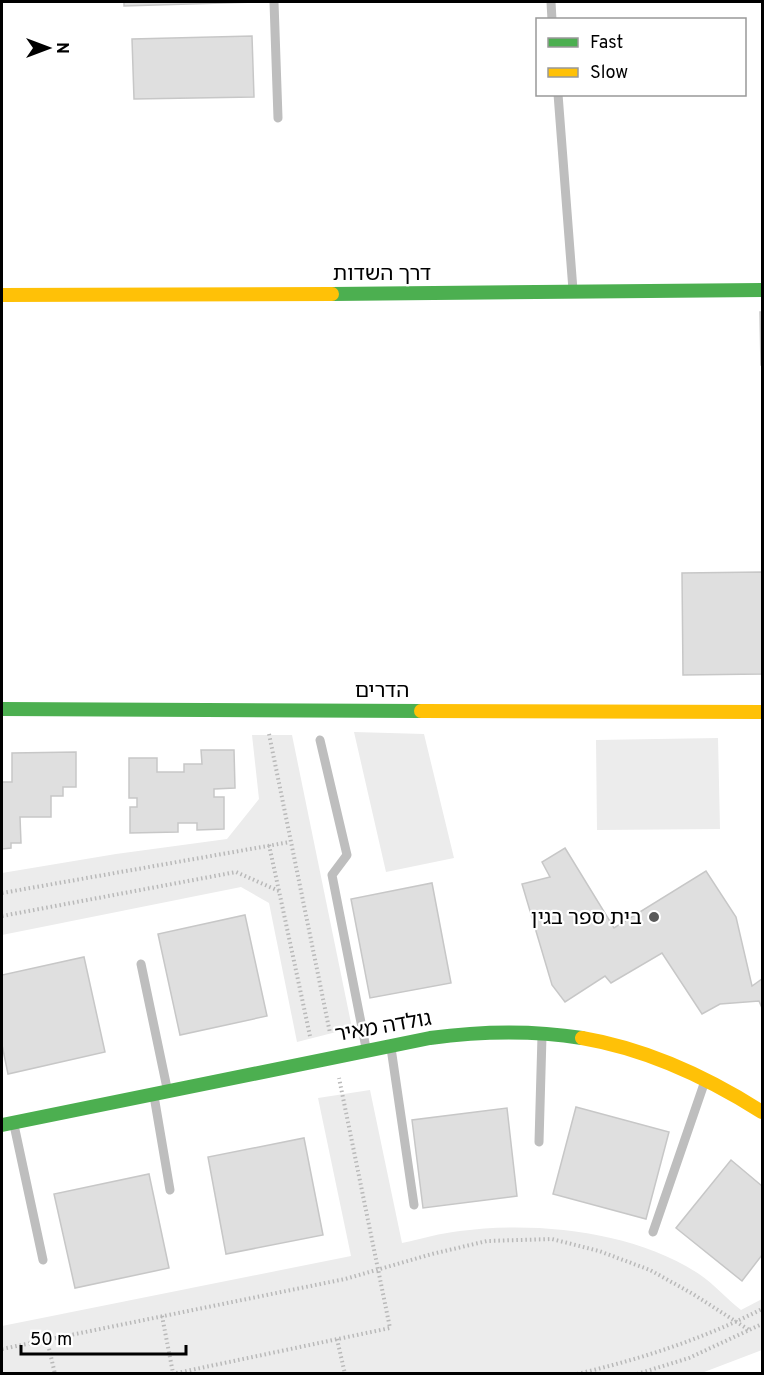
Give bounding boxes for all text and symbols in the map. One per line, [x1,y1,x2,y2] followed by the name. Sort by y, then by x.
[18,18,78,78] north arrow
[536,18,746,96] legend
[590,32,623,55] text: Fast
[51,42,71,54] text: N
[590,62,628,85] text: Slow
[333,261,431,288] street label: דרך השדות
[355,678,409,705] street label: הדרים
[531,905,642,932] place label: בית ספר בגין
[647,910,661,924] marker: בית ספר בגין
[333,1006,434,1049] street label: גולדה מאיר
[21,1318,186,1356] scale bar
[30,1329,72,1352] text: 50 m

